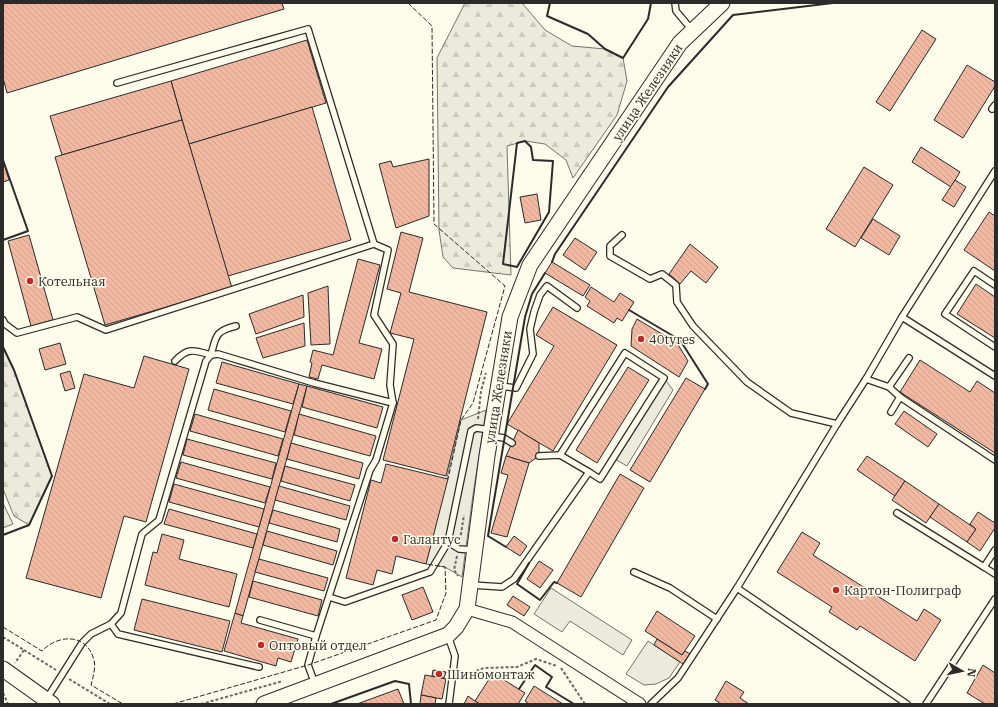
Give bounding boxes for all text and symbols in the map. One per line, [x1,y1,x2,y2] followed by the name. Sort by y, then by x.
[608,40,686,145] street label: улица Железняки
[38,273,106,290] place label: Котельная
[25,276,35,286] marker: Котельная
[481,329,516,445] street label: улица Железняки
[649,331,695,348] place label: 40tyres
[636,334,646,344] marker: 40tyres
[403,531,461,548] place label: Галантус
[390,534,400,544] marker: Галантус
[844,582,961,599] place label: Картон-Полиграф
[831,585,841,595] marker: Картон-Полиграф
[269,637,367,654] place label: Оптовый отдел
[256,640,266,650] marker: Оптовый отдел
[942,651,982,691] north arrow
[447,666,535,683] place label: Шиномонтаж
[964,667,979,678] text: N
[434,669,444,679] marker: Шиномонтаж

